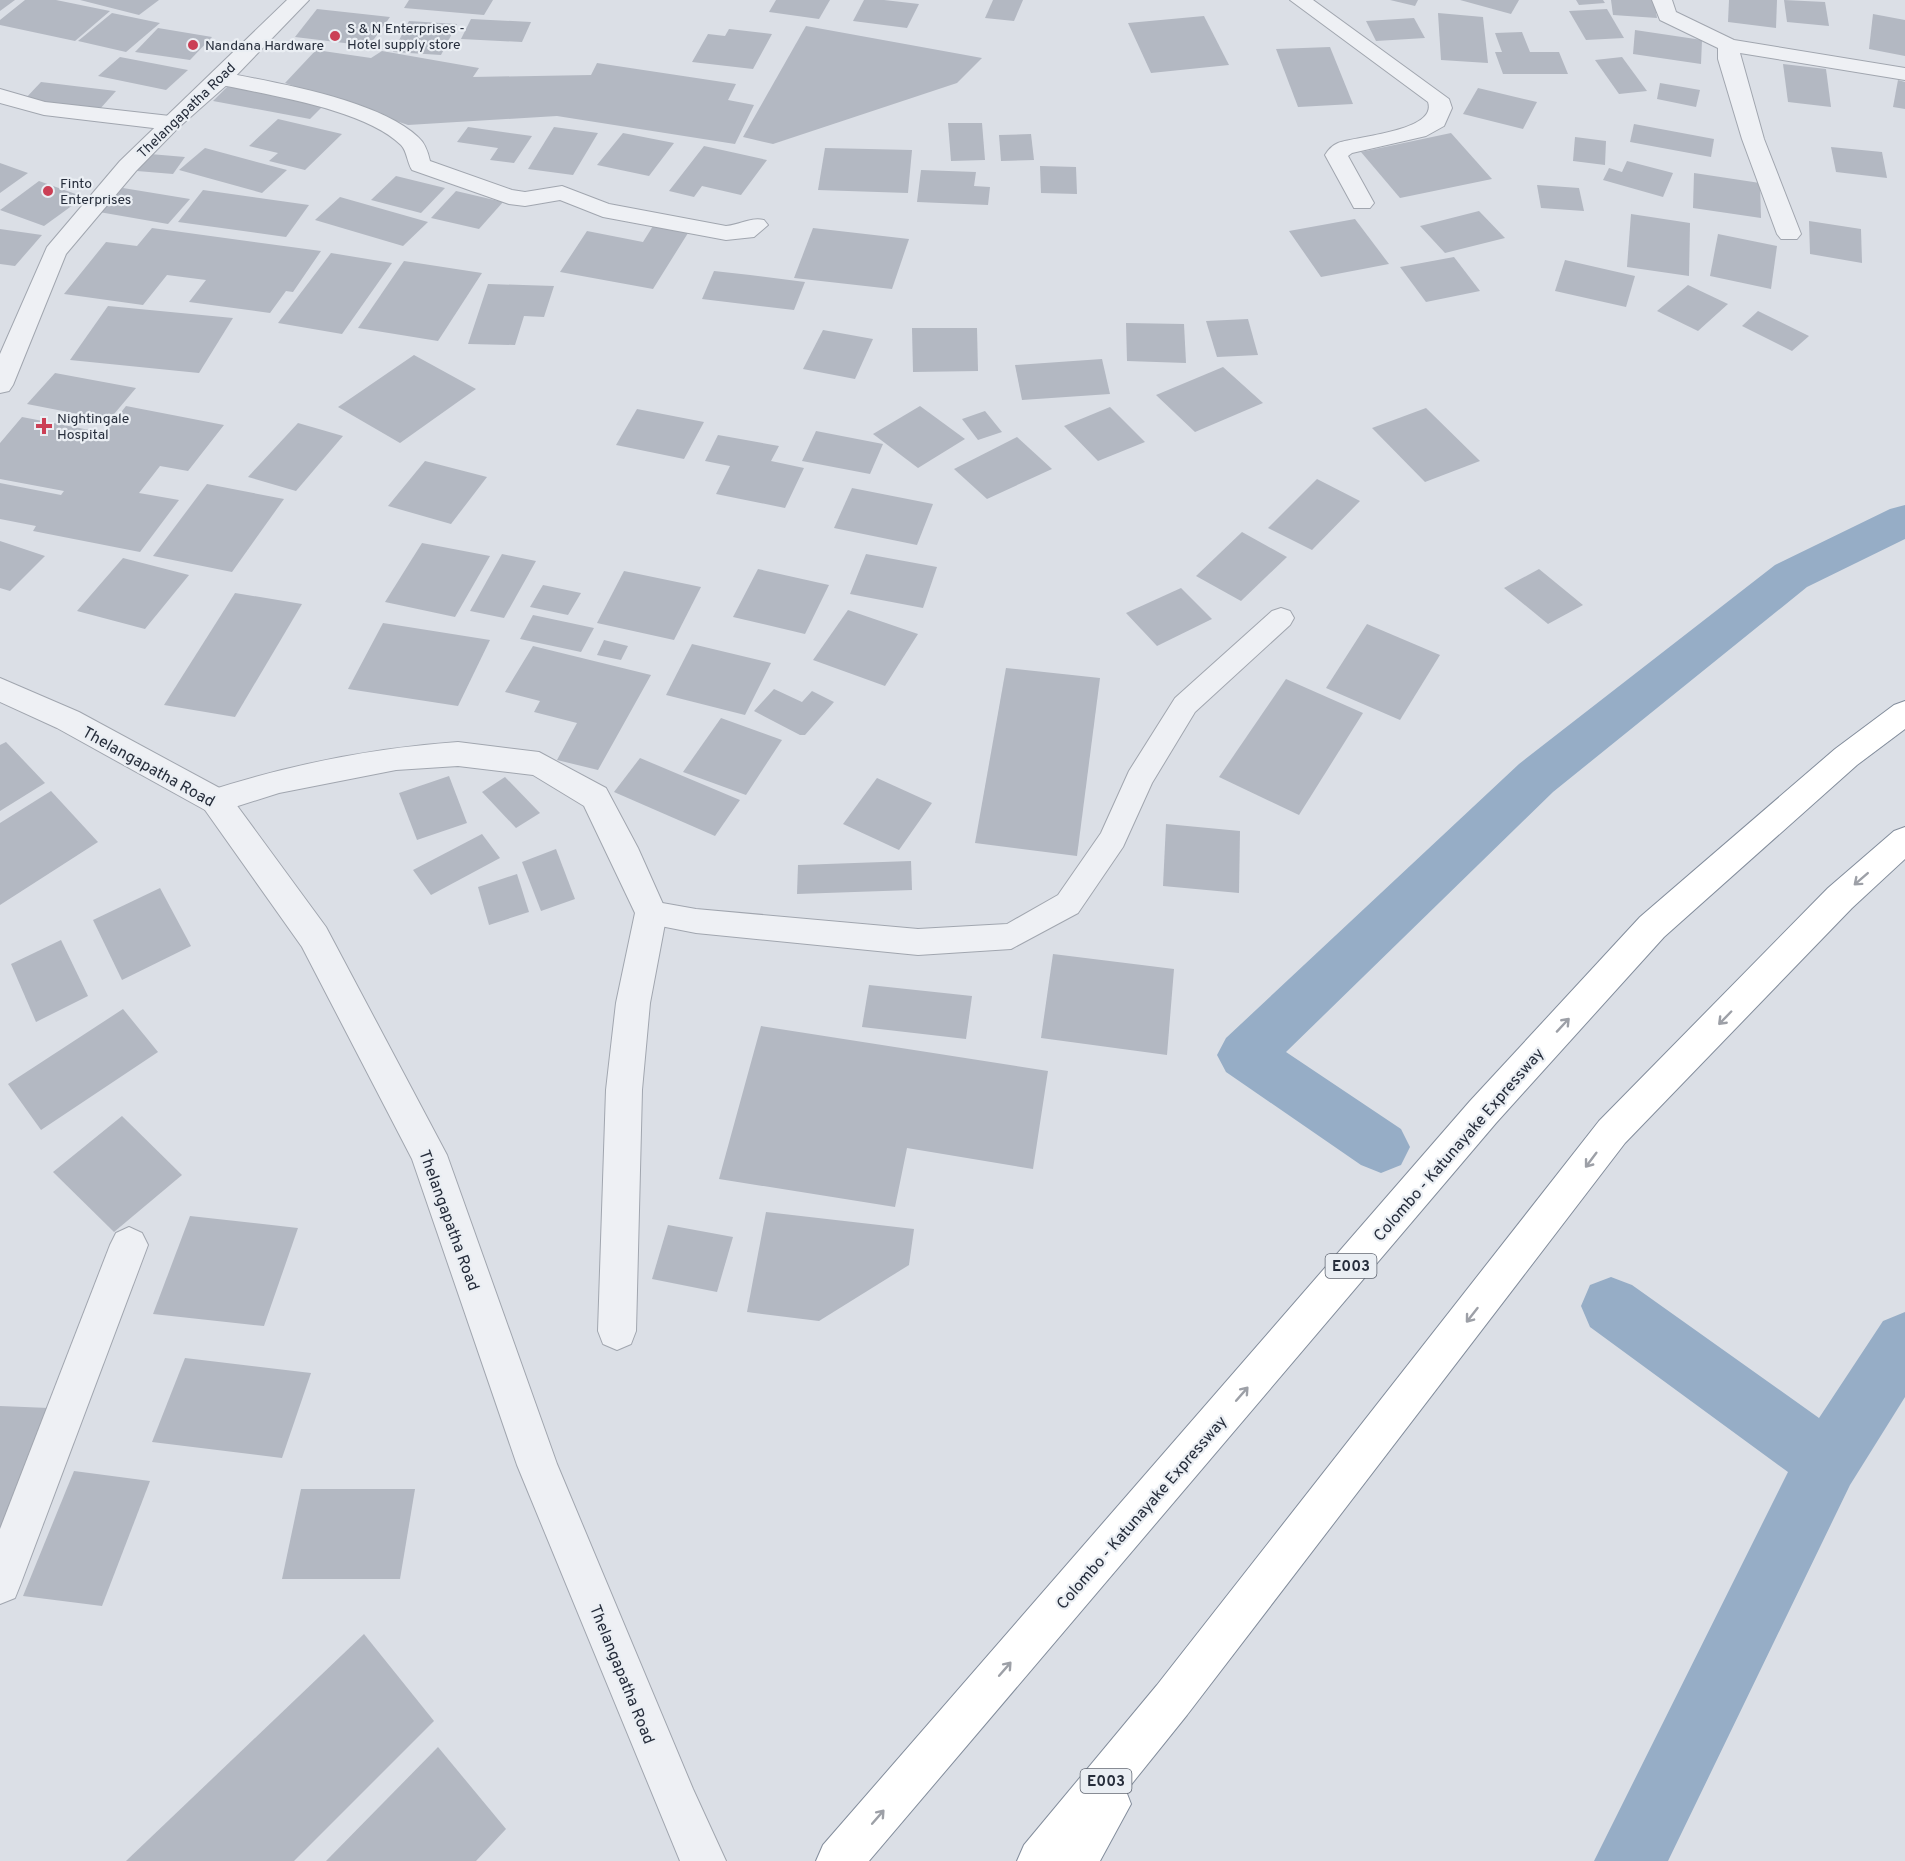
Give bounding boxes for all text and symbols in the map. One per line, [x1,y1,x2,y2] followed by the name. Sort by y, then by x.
[347,21,465,54] place label: S & N Enterprises - Hotel supply store
[328,29,342,43] marker: S & N Enterprises - Hotel supply store
[186,38,200,52] marker: Nandana Hardware
[205,38,324,55] place label: Nandana Hardware
[134,60,240,162] street label: Thelangapatha Road
[60,176,131,209] place label: Finto Enterprises
[41,184,55,198] marker: Finto Enterprises
[57,411,129,444] place label: Nightingale Hospital
[35,417,53,435] marker: Nightingale Hospital
[78,723,218,812] street label: Thelangapatha Road
[1854,872,1869,886] one-way arrow
[1717,1011,1732,1026] one-way arrow
[1556,1018,1570,1033] one-way arrow
[1370,1044,1549,1246] street label: Colombo - Katunayake Expressway
[413,1148,483,1294] street label: Thelangapatha Road
[1585,1151,1597,1167] one-way arrow
[1326,1254,1376,1278] road number: E003
[1466,1306,1479,1322] one-way arrow
[1235,1387,1249,1402] one-way arrow
[1053,1412,1232,1614] street label: Colombo - Katunayake Expressway
[584,1602,658,1747] street label: Thelangapatha Road
[999,1661,1012,1677] one-way arrow
[1080,1769,1132,1793] road number: E003
[871,1810,885,1825] one-way arrow

